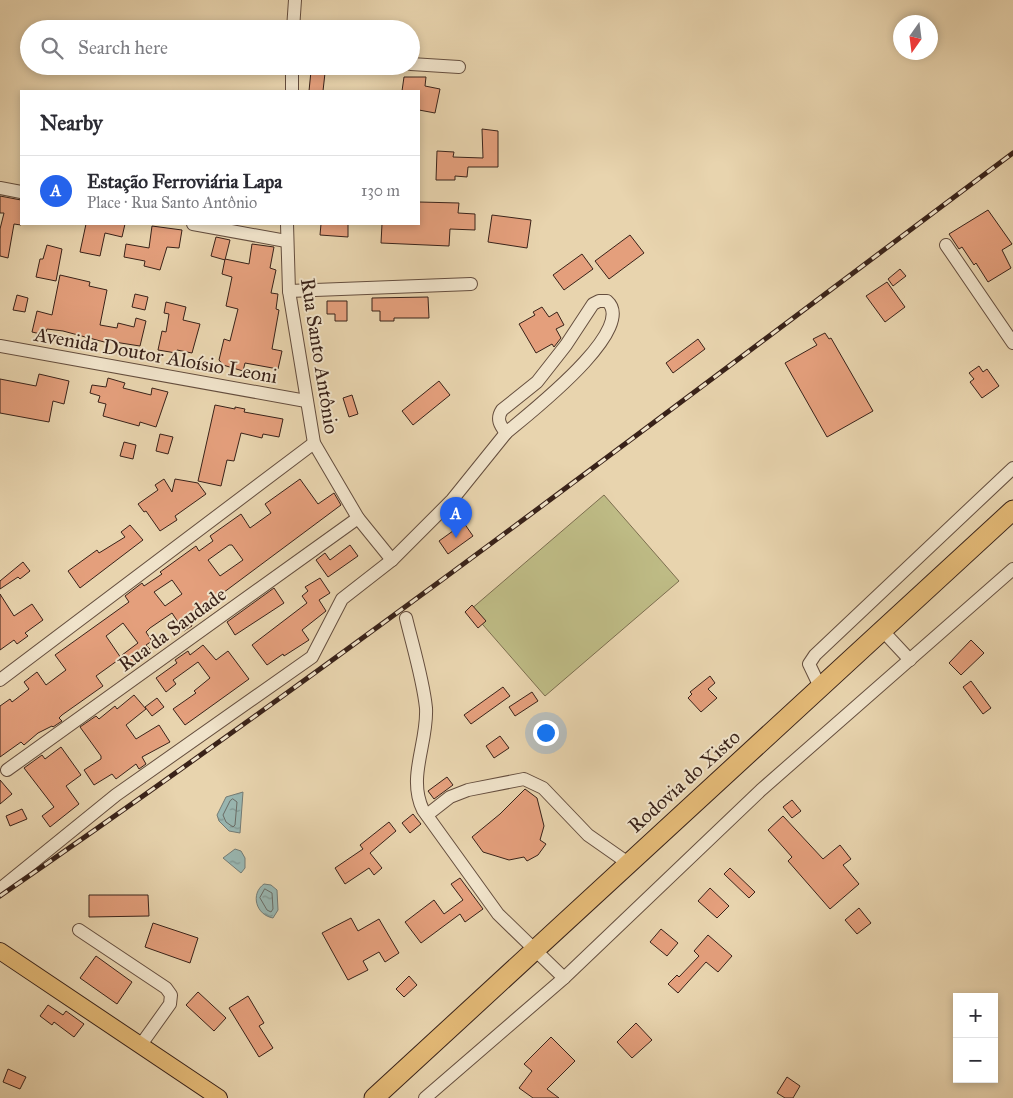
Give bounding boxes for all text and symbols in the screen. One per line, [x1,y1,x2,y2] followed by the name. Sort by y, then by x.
[893,15,938,60] north arrow
[20,20,420,75] search box
[38,34,66,62] icon: search
[78,36,168,59] text: Search here
[40,110,103,136] text: Nearby
[87,170,282,193] text: Estação Ferroviária Lapa
[51,181,61,200] text: A
[361,181,400,200] text: 130 m
[87,193,257,212] text: Place · Rua Santo Antônio
[296,276,344,436] street label: Rua Santo Antônio
[32,322,280,388] street label: Avenida Doutor Aloísio Leoni
[440,497,472,538] pin: A
[113,582,231,676] street label: Rua da Saudade
[533,720,559,746] your location
[623,724,745,838] street label: Rodovia do Xisto
[953,993,998,1083] map controls
[953,993,998,1038] button: +
[953,1038,998,1083] button: −

